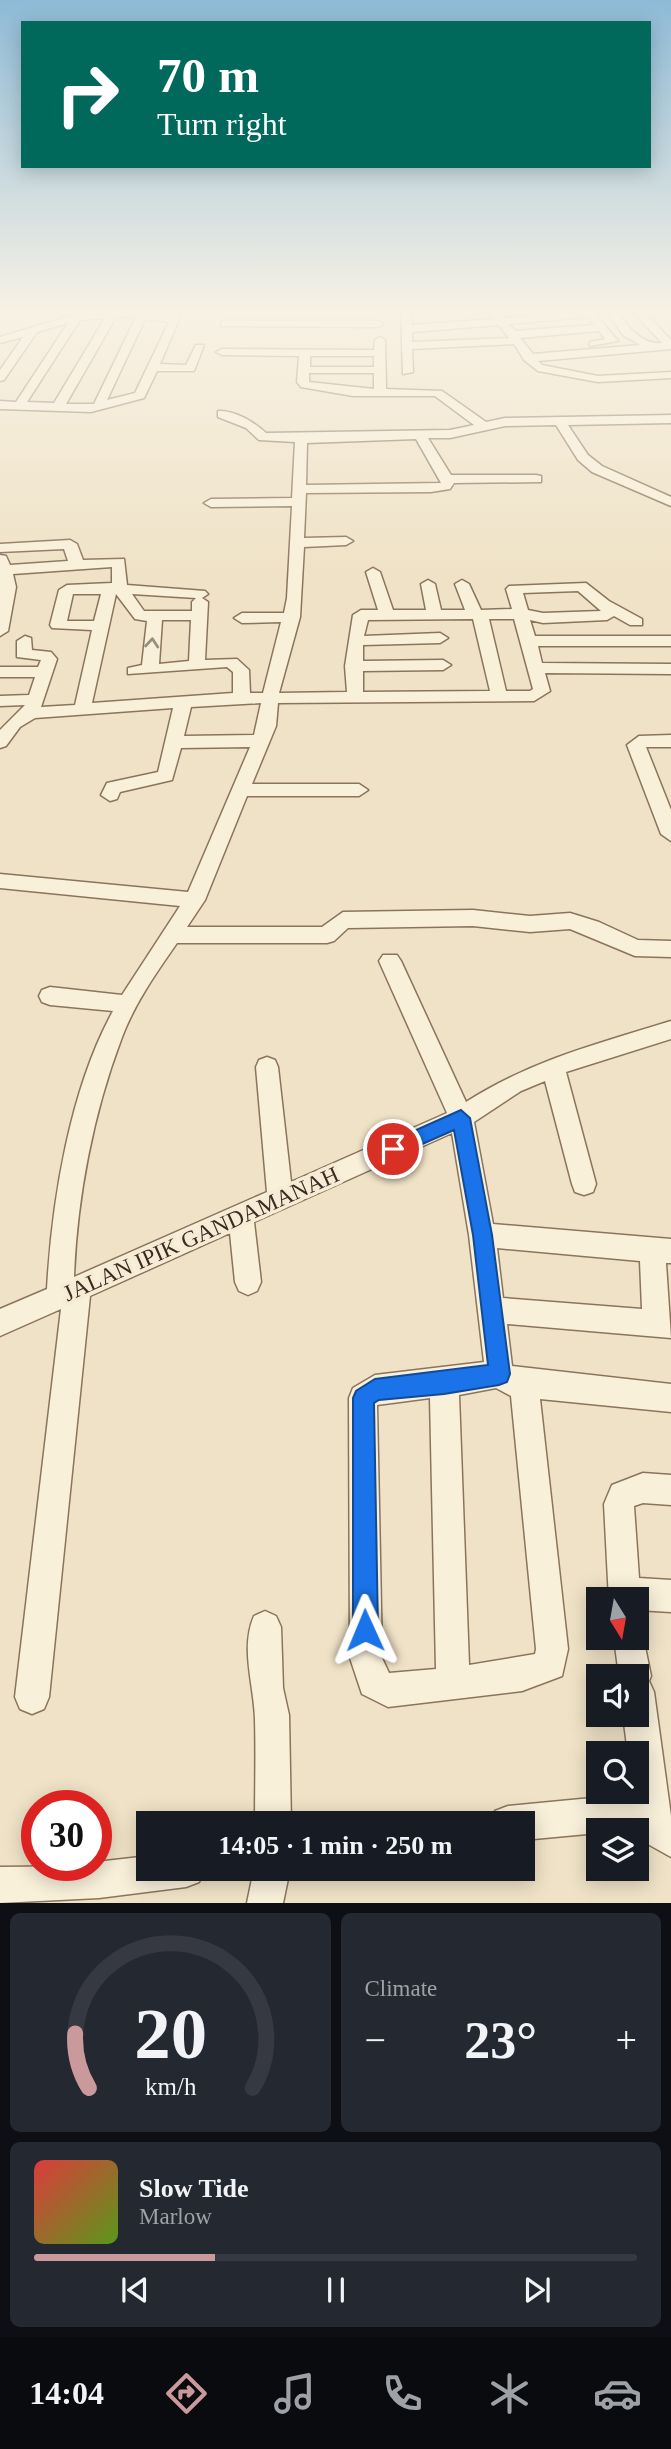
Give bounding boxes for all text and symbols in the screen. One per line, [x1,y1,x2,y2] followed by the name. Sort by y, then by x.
[157,48,259,103] text: 70 m
[42,49,133,140] icon: right
[157,106,287,142] text: Turn right
[144,637,159,648] one-way arrow
[363,1119,423,1179] pin
[374,1130,412,1168] icon: arrive
[59,1162,343,1306] street label: JALAN IPIK GANDAMANAH
[586,1587,649,1650] north arrow
[586,1587,649,1881] map controls
[328,1593,402,1667] position arrow
[586,1664,649,1727] button: sound
[586,1741,649,1804] button: search
[21,1790,112,1881] speed limit sign: 30
[586,1818,649,1881] button: layers
[219,1831,453,1860] text: 14:05 · 1 min · 250 m
[365,1976,437,2001] text: Climate
[134,1994,207,2075] text: 20
[464,2012,537,2069] text: 23°
[365,2019,386,2061] text: −
[616,2019,637,2061] text: +
[145,2073,196,2100] text: km/h
[139,2174,249,2203] text: Slow Tide
[139,2204,212,2229] text: Marlow
[116,2271,154,2309] icon: previous
[317,2271,355,2309] icon: pause
[518,2271,556,2309] icon: next
[162,2369,211,2418] icon: directions
[270,2369,319,2418] icon: music
[378,2369,427,2418] icon: phone
[485,2369,534,2418] icon: climate
[593,2369,642,2418] icon: car
[29,2375,104,2411] text: 14:04

